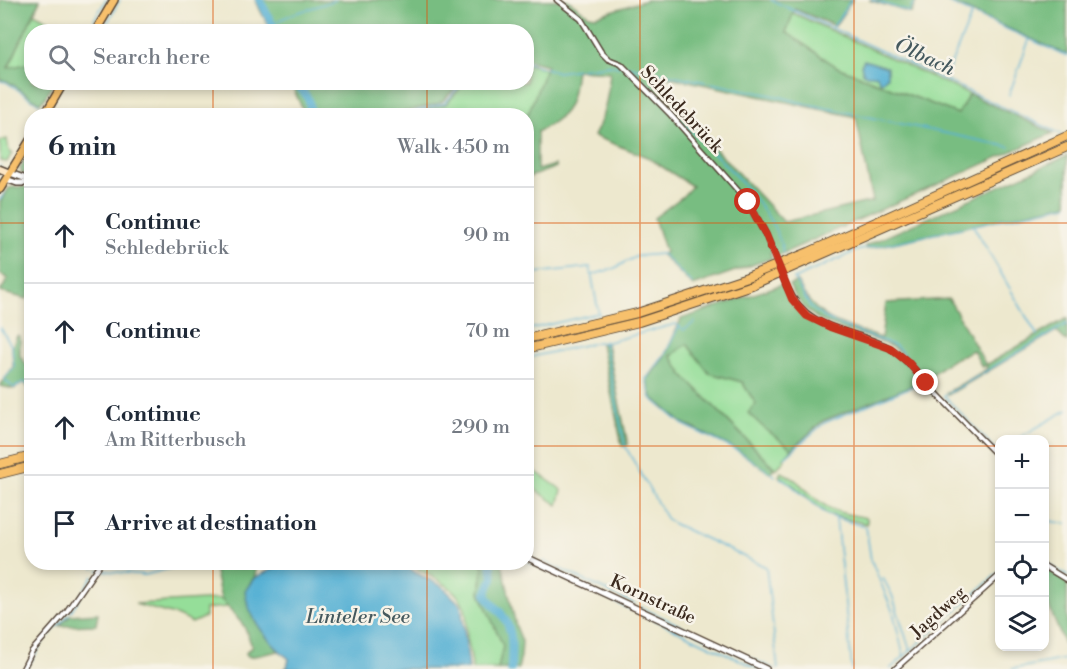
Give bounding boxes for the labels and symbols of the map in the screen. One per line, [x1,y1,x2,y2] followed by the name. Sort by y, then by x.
[890,32,960,82] water label: Ölbach
[635,61,729,159] street label: Schledebrück
[734,188,760,214] route start
[912,369,938,395] route end
[606,570,699,629] street label: Kornstraße
[905,581,971,644] street label: Jagdweg
[305,605,411,630] water label: Linteler See

